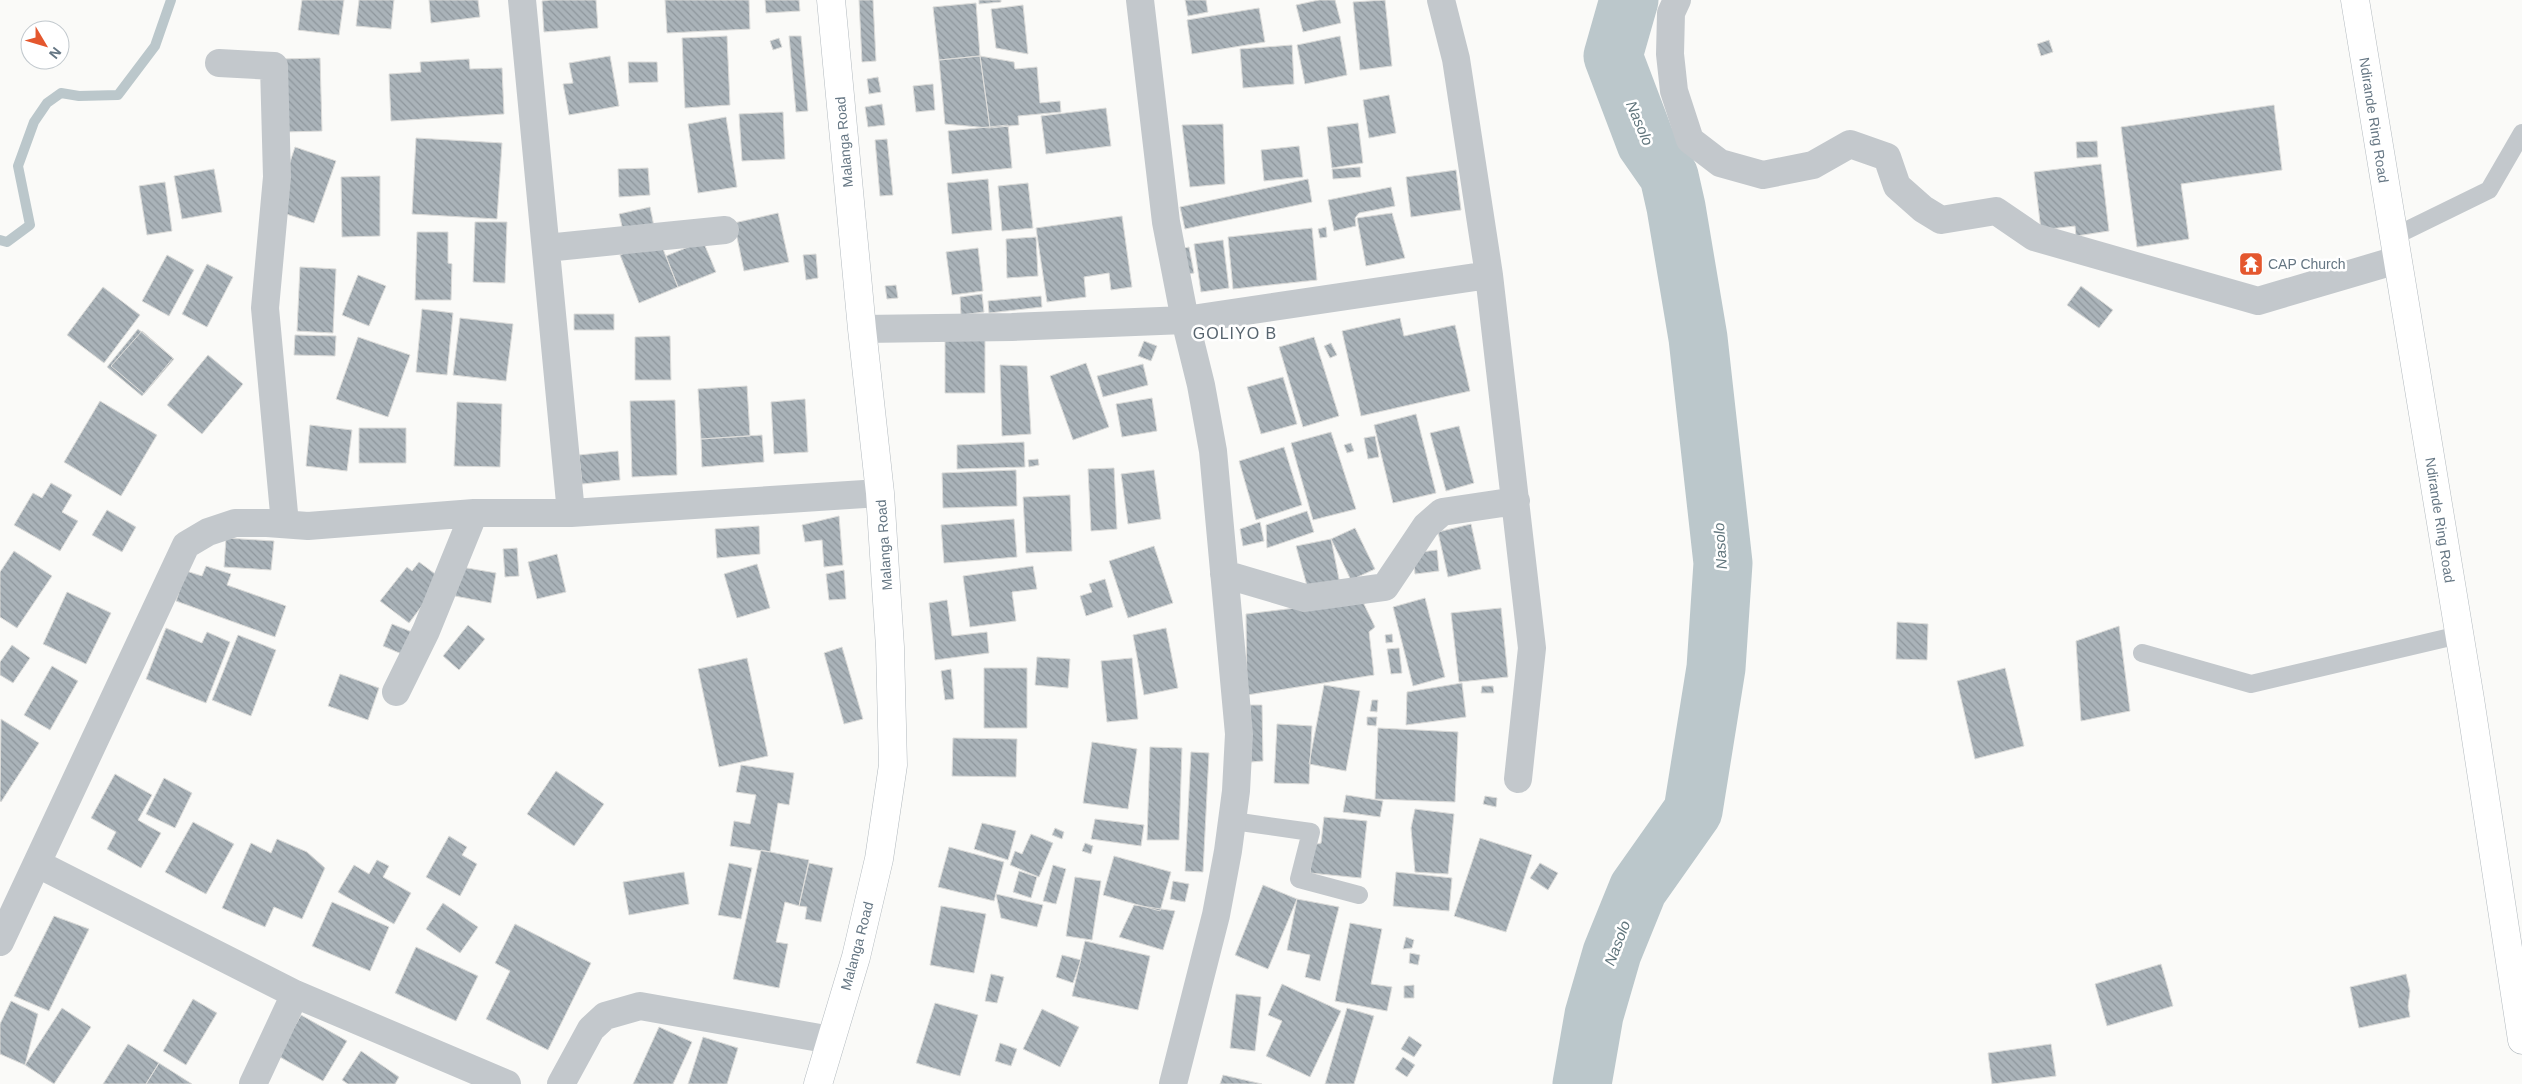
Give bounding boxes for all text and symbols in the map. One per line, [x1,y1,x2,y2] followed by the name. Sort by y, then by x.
[20,20,70,70] north arrow
[46,44,65,62] text: N
[2356,56,2392,184] street label: Ndirande Ring Road
[832,96,856,188] street label: Malanga Road
[1623,98,1657,148] water label: Nasolo
[2238,251,2264,277] temple icon: CAP Church
[2268,256,2346,272] place label: CAP Church
[1193,325,1277,342] district label: GOLIYO B
[2422,456,2458,584] street label: Ndirande Ring Road
[873,499,895,591] street label: Malanga Road
[1710,522,1730,570] water label: Nasolo
[837,900,877,992] street label: Malanga Road
[1601,918,1633,968] water label: Nasolo

